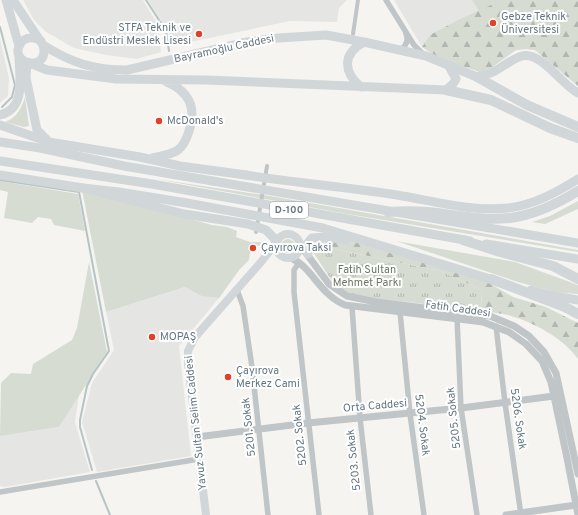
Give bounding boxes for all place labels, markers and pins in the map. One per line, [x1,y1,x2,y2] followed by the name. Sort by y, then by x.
[501,10,566,37] place label: Gebze Teknik Üniversitesi
[488,18,498,28] marker: Gebze Teknik Üniversitesi
[83,21,191,48] place label: STFA Teknik ve Endüstri Meslek Lisesi
[194,29,204,39] marker: STFA Teknik ve Endüstri Meslek Lisesi
[167,114,223,128] place label: McDonald's
[154,116,164,126] marker: McDonald's
[261,241,331,255] place label: Çayırova Taksi
[248,243,258,253] marker: Çayırova Taksi
[160,330,196,344] place label: MOPAŞ
[147,332,157,342] marker: MOPAŞ
[236,364,300,391] place label: Çayırova Merkez Cami
[223,372,233,382] marker: Çayırova Merkez Cami

